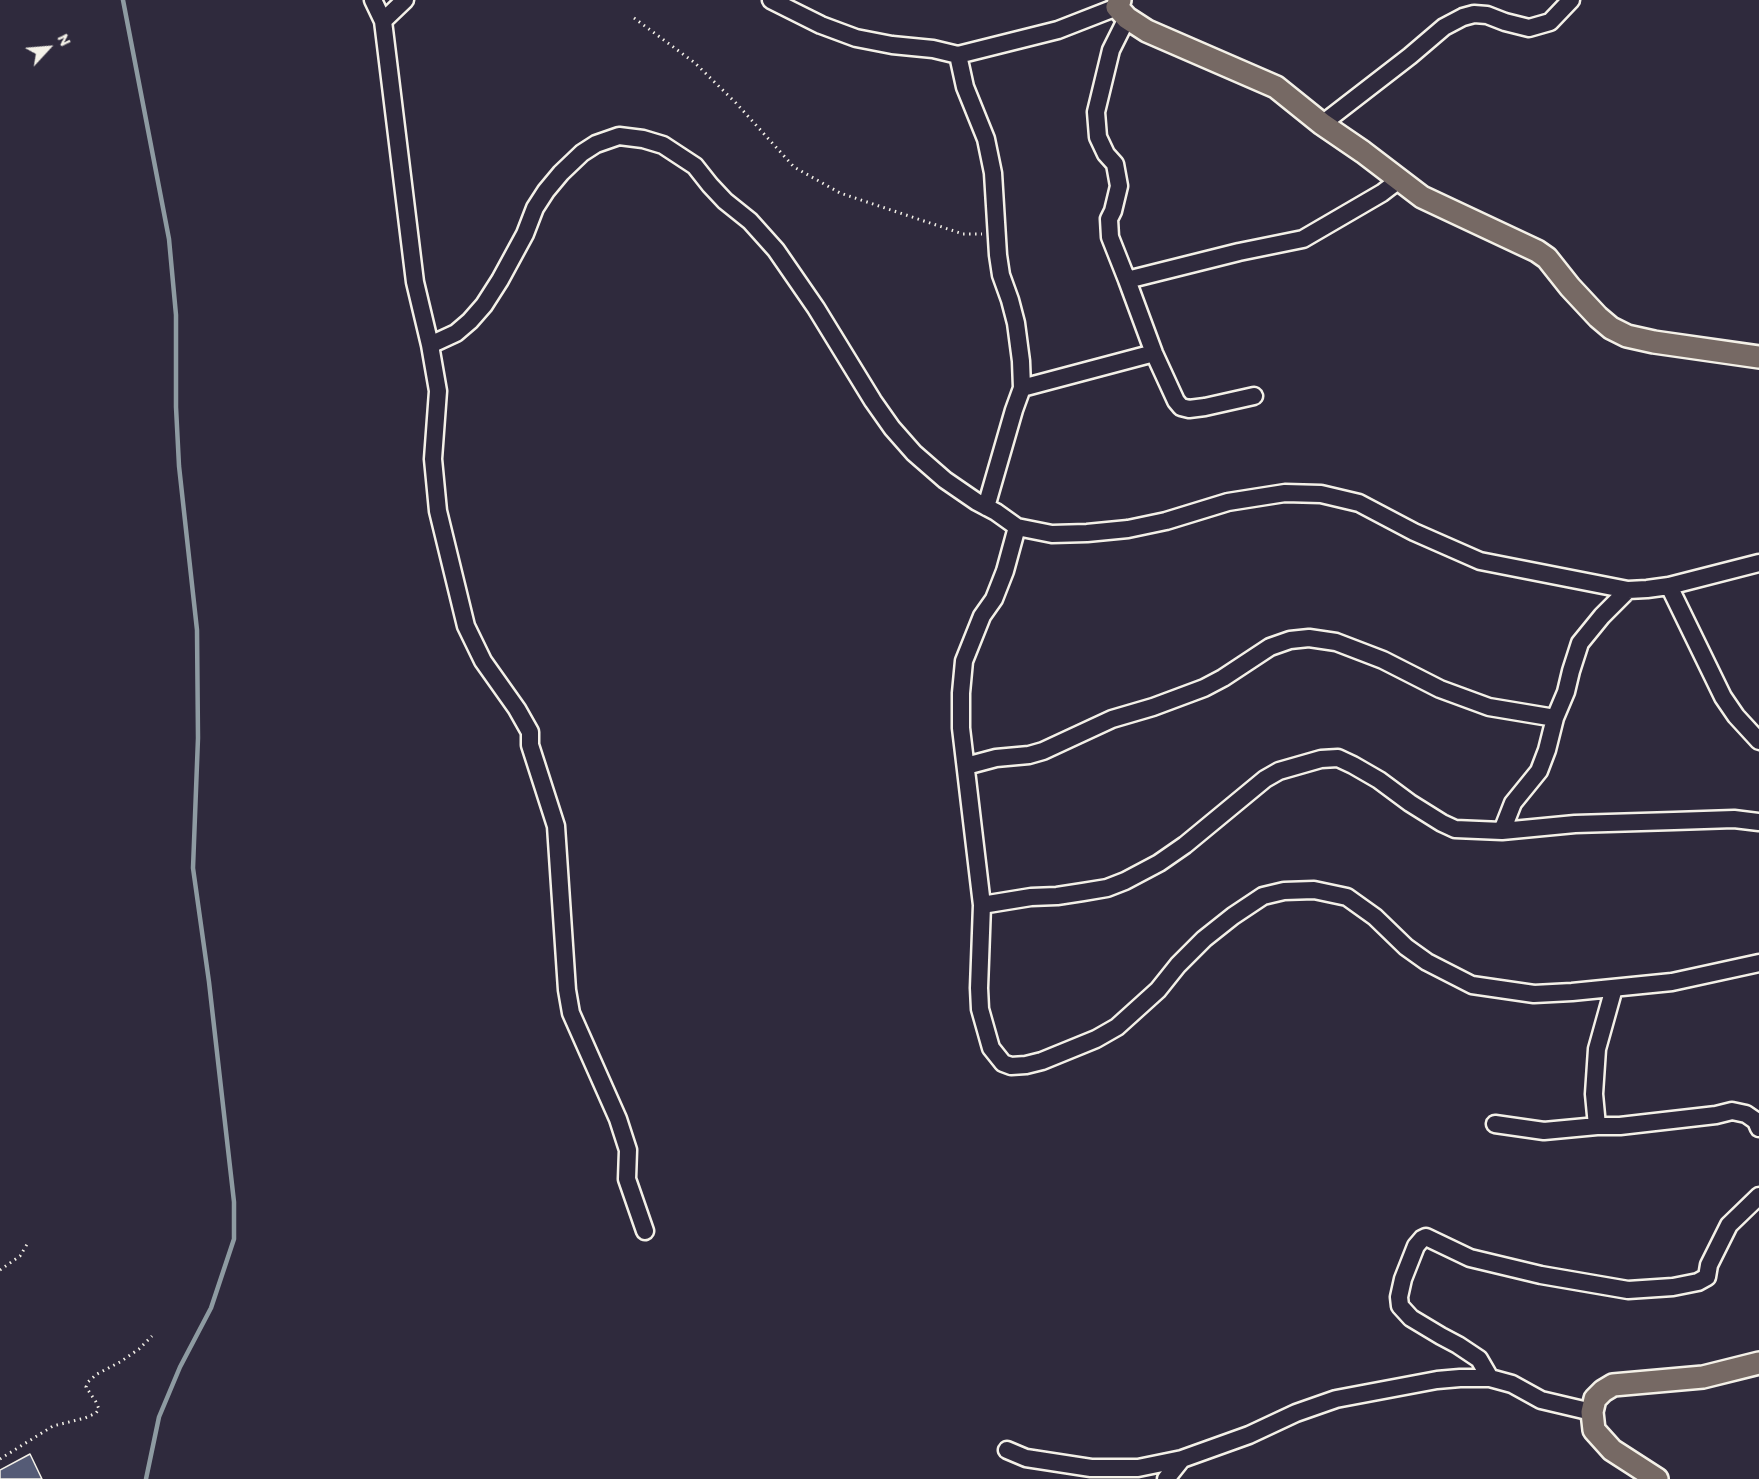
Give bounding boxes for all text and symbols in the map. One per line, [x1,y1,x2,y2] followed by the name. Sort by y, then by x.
[18,18,78,78] north arrow
[54,31,76,49] text: N

